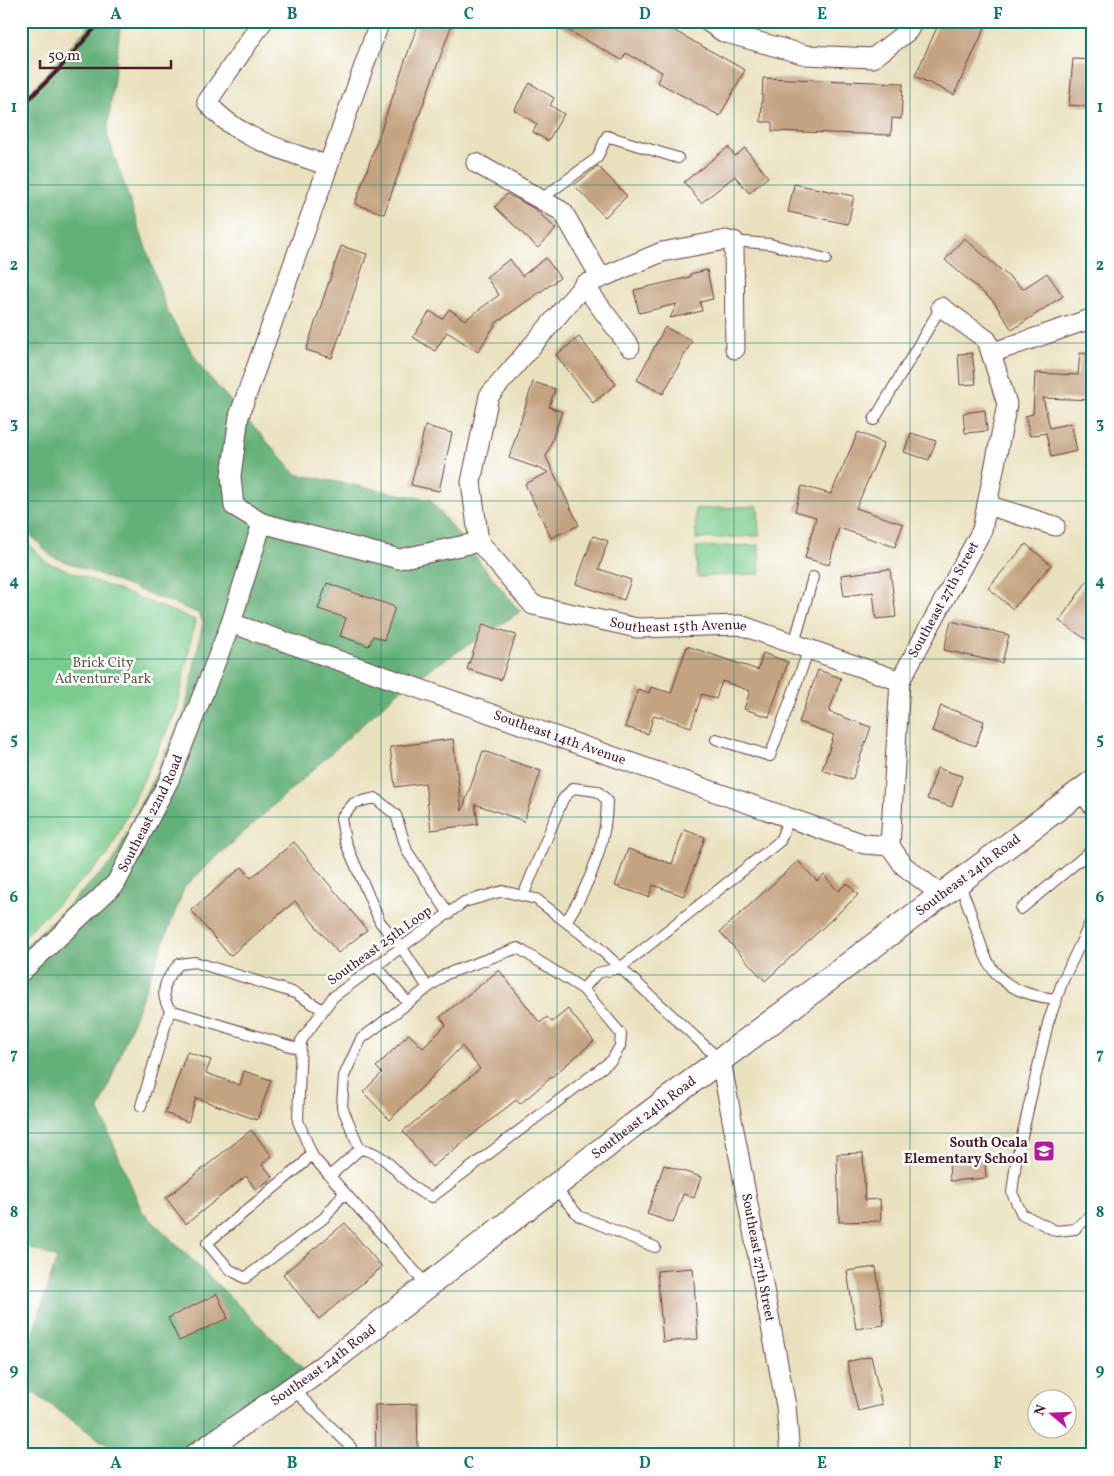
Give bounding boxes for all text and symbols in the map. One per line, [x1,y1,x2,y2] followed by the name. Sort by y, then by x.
[110,4,122,26] text: A
[287,4,298,26] text: B
[464,4,474,26] text: C
[639,4,651,26] text: D
[817,4,827,26] text: E
[993,4,1003,26] text: F
[40,38,171,70] scale bar
[48,46,80,67] text: 50 m
[11,97,17,119] text: 1
[1097,97,1103,119] text: 1
[10,255,18,277] text: 2
[1096,255,1104,277] text: 2
[10,413,18,435] text: 3
[1096,413,1104,435] text: 3
[904,538,984,662] street label: Southeast 27th Street
[9,571,19,593] text: 4
[1095,571,1105,593] text: 4
[608,613,750,637] street label: Southeast 15th Avenue
[55,654,152,689] park label: Brick City Adventure Park
[491,706,629,770] street label: Southeast 14th Avenue
[10,729,18,751] text: 5
[1096,729,1104,751] text: 5
[114,752,188,876] street label: Southeast 22nd Road
[912,830,1025,921] street label: Southeast 24th Road
[10,887,19,909] text: 6
[1096,887,1105,909] text: 6
[324,902,436,990] street label: Southeast 25th Loop
[10,1044,18,1066] text: 7
[1096,1044,1104,1066] text: 7
[588,1072,700,1164] street label: Southeast 24th Road
[904,1134,1028,1169] place label: South Ocala Elementary School
[1032,1139,1056,1163] school or university icon: South Ocala Elementary School
[737,1192,779,1324] street label: Southeast 27th Street
[10,1202,18,1224] text: 8
[1096,1202,1104,1224] text: 8
[267,1320,380,1411] street label: Southeast 24th Road
[10,1360,19,1382] text: 9
[1096,1360,1105,1382] text: 9
[1026,1388,1076,1438] north arrow
[1030,1402,1052,1418] text: N
[110,1453,122,1475] text: A
[287,1453,298,1475] text: B
[464,1453,474,1475] text: C
[639,1453,651,1475] text: D
[817,1453,827,1475] text: E
[993,1453,1003,1475] text: F

